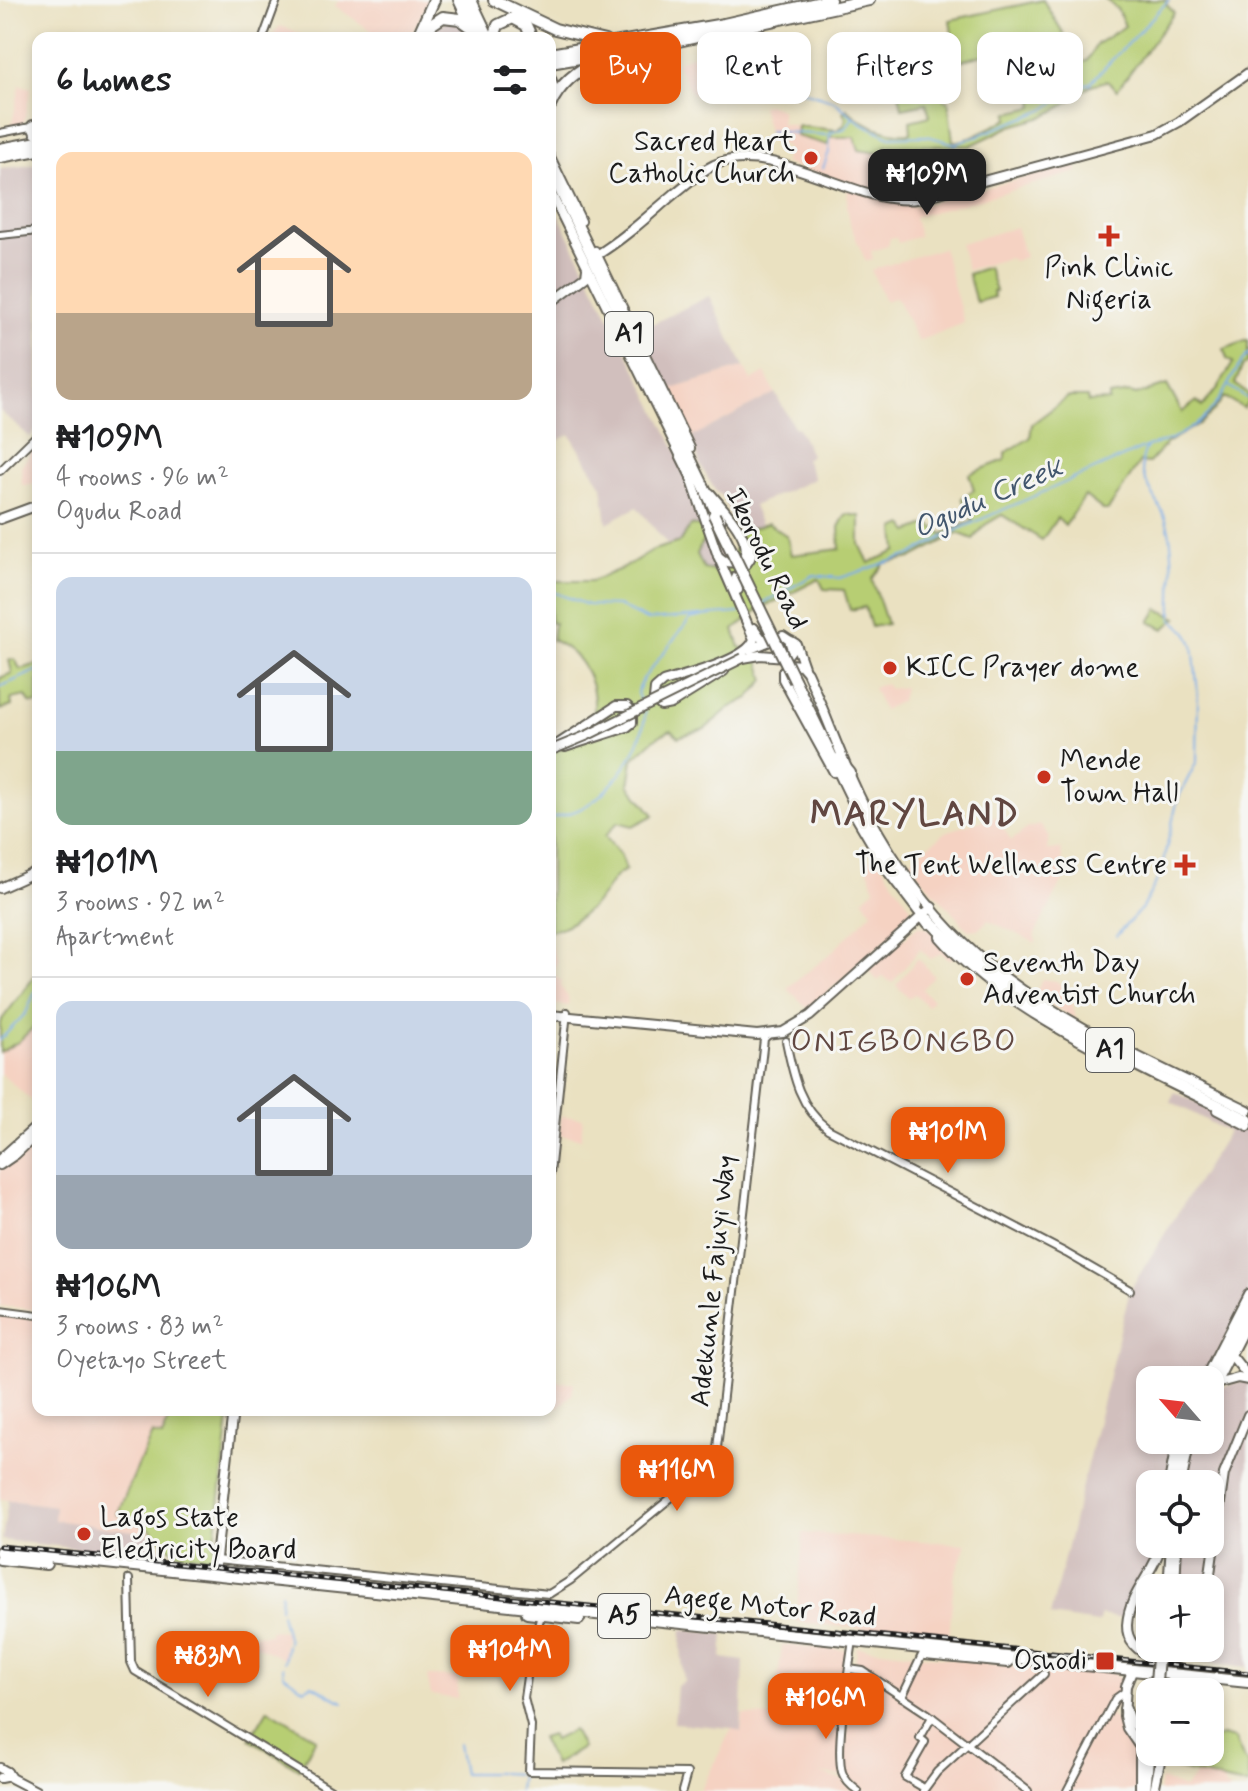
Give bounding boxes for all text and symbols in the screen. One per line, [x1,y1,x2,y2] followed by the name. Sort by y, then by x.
[580,32,681,104] chip: Buy
[697,32,811,104] chip: Rent
[827,32,961,104] chip: Filters
[977,32,1083,104] chip: New
[56,58,171,103] text: 6 homes
[488,58,532,102] icon: filters
[608,124,796,193] place label: Sacred Heart Catholic Church
[802,149,820,167] marker: Sacred Heart Catholic Church
[871,149,983,217] pin: ₦109M
[886,158,968,192] text: ₦109M
[222,204,366,348] icon: home
[1098,225,1120,247] marker: Pink Clinic Nigeria
[1045,250,1174,322] place label: Pink Clinic Nigeria
[605,312,653,356] road number: A1
[56,416,163,461] text: ₦109M
[907,447,1070,549] water label: Ogudu Creek
[56,461,229,495] text: 4 rooms · 96 m²
[716,482,816,636] street label: Ikorodu Road
[56,495,182,529] text: Ogudu Road
[222,629,366,773] icon: home
[906,650,1139,687] place label: KICC Prayer dome
[881,659,899,677] marker: KICC Prayer dome
[1060,743,1178,812] place label: Mende Town Hall
[1035,768,1053,786] marker: Mende Town Hall
[810,792,1020,839] district label: MARYLAND
[56,841,158,886] text: ₦101M
[855,847,1167,884] place label: The Tent Wellness Centre
[1174,854,1196,876] marker: The Tent Wellness Centre
[56,886,225,920] text: 3 rooms · 92 m²
[56,920,174,954] text: Apartment
[983,945,1196,1014] place label: Seventh Day Adventist Church
[958,970,976,988] marker: Seventh Day Adventist Church
[790,1021,1018,1063] district label: ONIGBONGBO
[1086,1028,1134,1072] road number: A1
[222,1053,366,1197] icon: home
[892,1107,1004,1175] pin: ₦101M
[909,1116,987,1150] text: ₦101M
[682,1153,746,1409] street label: Adekunle Fajuyi Way
[56,1265,161,1310] text: ₦106M
[56,1310,224,1344] text: 3 rooms · 83 m²
[56,1344,227,1378] text: Oyetayo Street
[1136,1366,1224,1454] north arrow
[1136,1366,1224,1766] map controls
[621,1445,733,1513] pin: ₦116M
[639,1454,715,1488] text: ₦116M
[1136,1470,1224,1558] button: locate
[100,1500,296,1569] place label: Lagos State Electricity Board
[75,1525,93,1543] marker: Lagos State Electricity Board
[1136,1574,1224,1662] button: +
[662,1577,878,1639] street label: Agege Motor Road
[598,1594,650,1638] road number: A5
[454,1625,566,1693] pin: ₦104M
[161,1631,255,1699] pin: ₦83M
[468,1634,552,1668] text: ₦104M
[174,1640,242,1674] text: ₦83M
[1013,1643,1087,1680] place label: Oshodi
[1094,1650,1116,1672] marker: Oshodi
[770,1673,882,1741] pin: ₦106M
[1136,1678,1224,1766] button: −
[786,1682,866,1716] text: ₦106M

